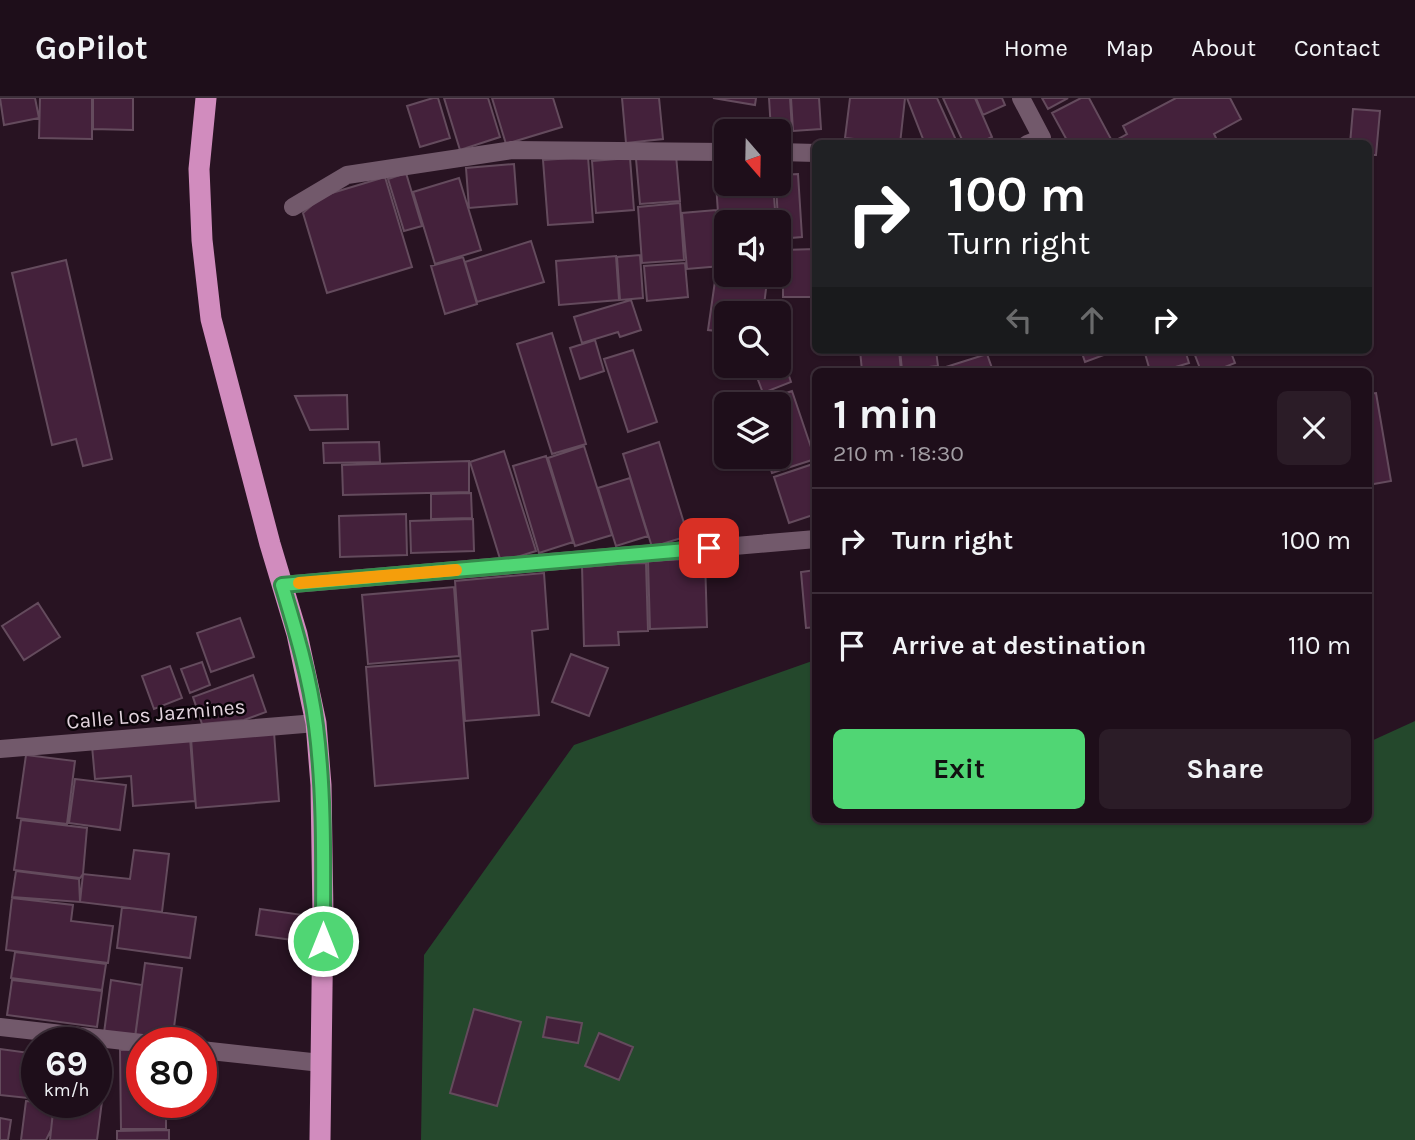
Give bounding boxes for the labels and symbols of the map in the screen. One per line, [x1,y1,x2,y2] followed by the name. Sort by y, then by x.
[714,119,791,196] north arrow
[679,518,739,578] pin
[65,694,247,734] street label: Calle Los Jazmines
[286,904,360,978] position arrow
[126,1027,217,1118] speed limit sign: 80

